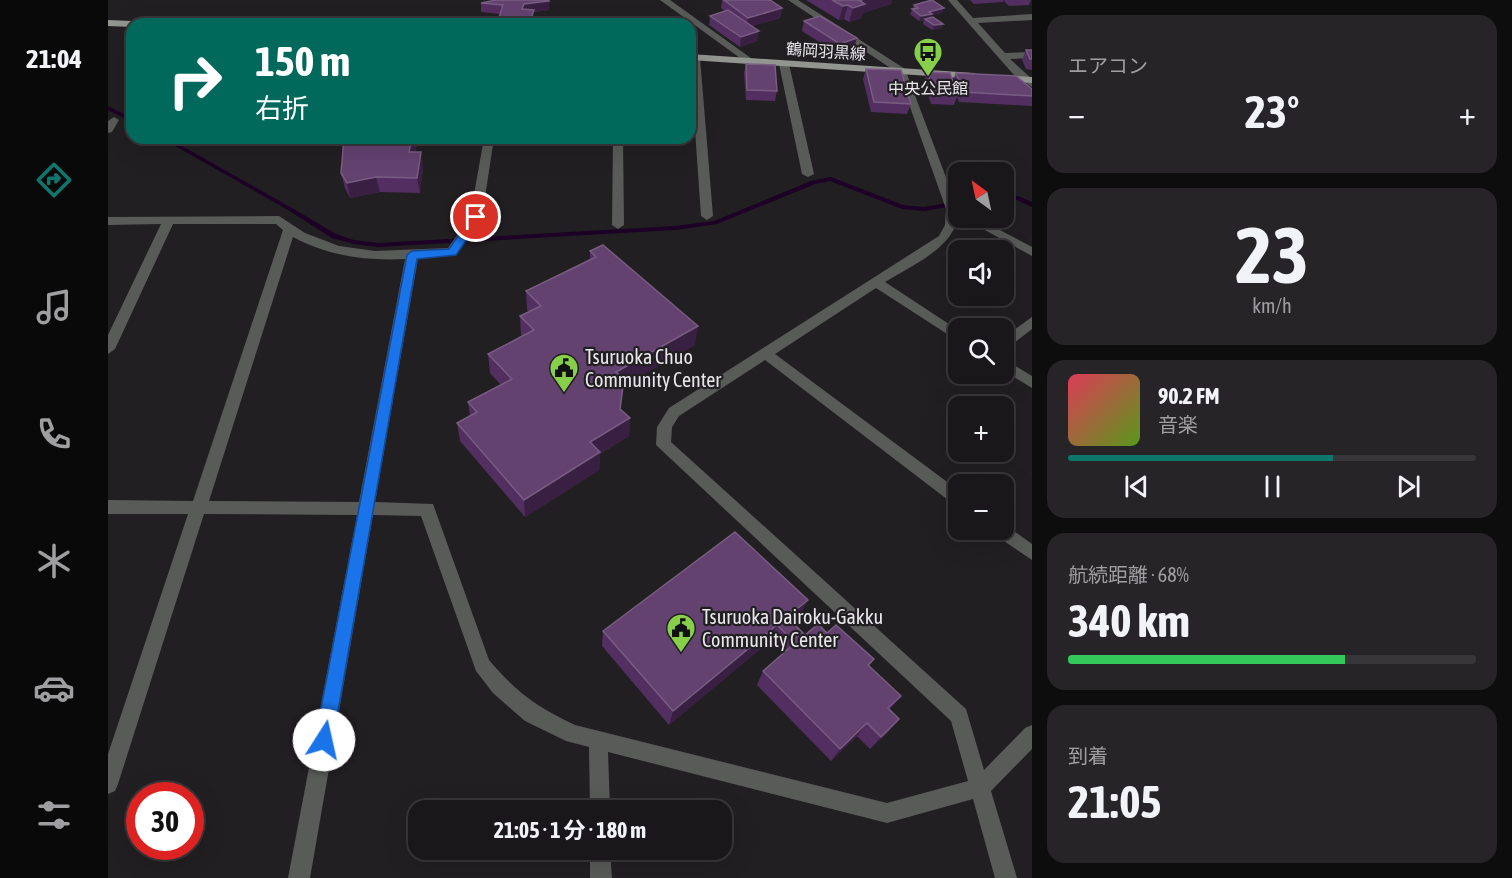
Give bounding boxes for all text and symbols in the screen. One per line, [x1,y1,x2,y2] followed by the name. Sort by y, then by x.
[912,36,944,78] bus stop icon: 中央公民館
[255,37,350,85] text: 150 m
[785,39,867,63] street label: 鶴岡羽黒線
[156,42,234,120] icon: right
[26,43,82,74] text: 21:04
[1068,54,1148,77] text: エアコン
[888,79,968,97] place label: 中央公民館
[1245,86,1299,138] text: 23°
[255,93,309,124] text: 右折
[1068,94,1085,132] text: −
[1459,94,1476,132] text: +
[33,159,75,201] icon: directions
[948,162,1014,228] north arrow
[948,162,1014,540] map controls
[450,191,501,242] pin
[459,200,492,233] icon: arrive
[1235,210,1309,300] text: 23
[948,240,1014,306] button: sound
[33,286,75,328] icon: music
[1252,294,1292,317] text: km/h
[948,318,1014,384] button: search
[585,345,722,391] place label: Tsuruoka Chuo Community Center
[548,352,580,394] public building icon: Tsuruoka Chuo Community Center
[1158,383,1220,409] text: 90.2 FM
[948,396,1014,462] button: +
[33,413,75,455] icon: phone
[1158,413,1198,436] text: 音楽
[1120,470,1153,503] icon: previous
[1256,470,1289,503] icon: pause
[1392,470,1425,503] icon: next
[948,474,1014,540] button: −
[33,540,75,582] icon: climate
[1068,563,1189,586] text: 航続距離 · 68%
[1068,595,1190,647] text: 340 km
[702,605,883,651] place label: Tsuruoka Dairoku-Gakku Community Center
[665,612,697,654] public building icon: Tsuruoka Dairoku-Gakku Community Center
[33,667,75,709] icon: car
[292,708,356,772] position arrow
[1068,744,1108,767] text: 到着
[1068,776,1162,828] text: 21:05
[126,782,204,860] speed limit sign: 30
[33,794,75,836] icon: filters
[494,817,646,843] text: 21:05 · 1 分 · 180 m

